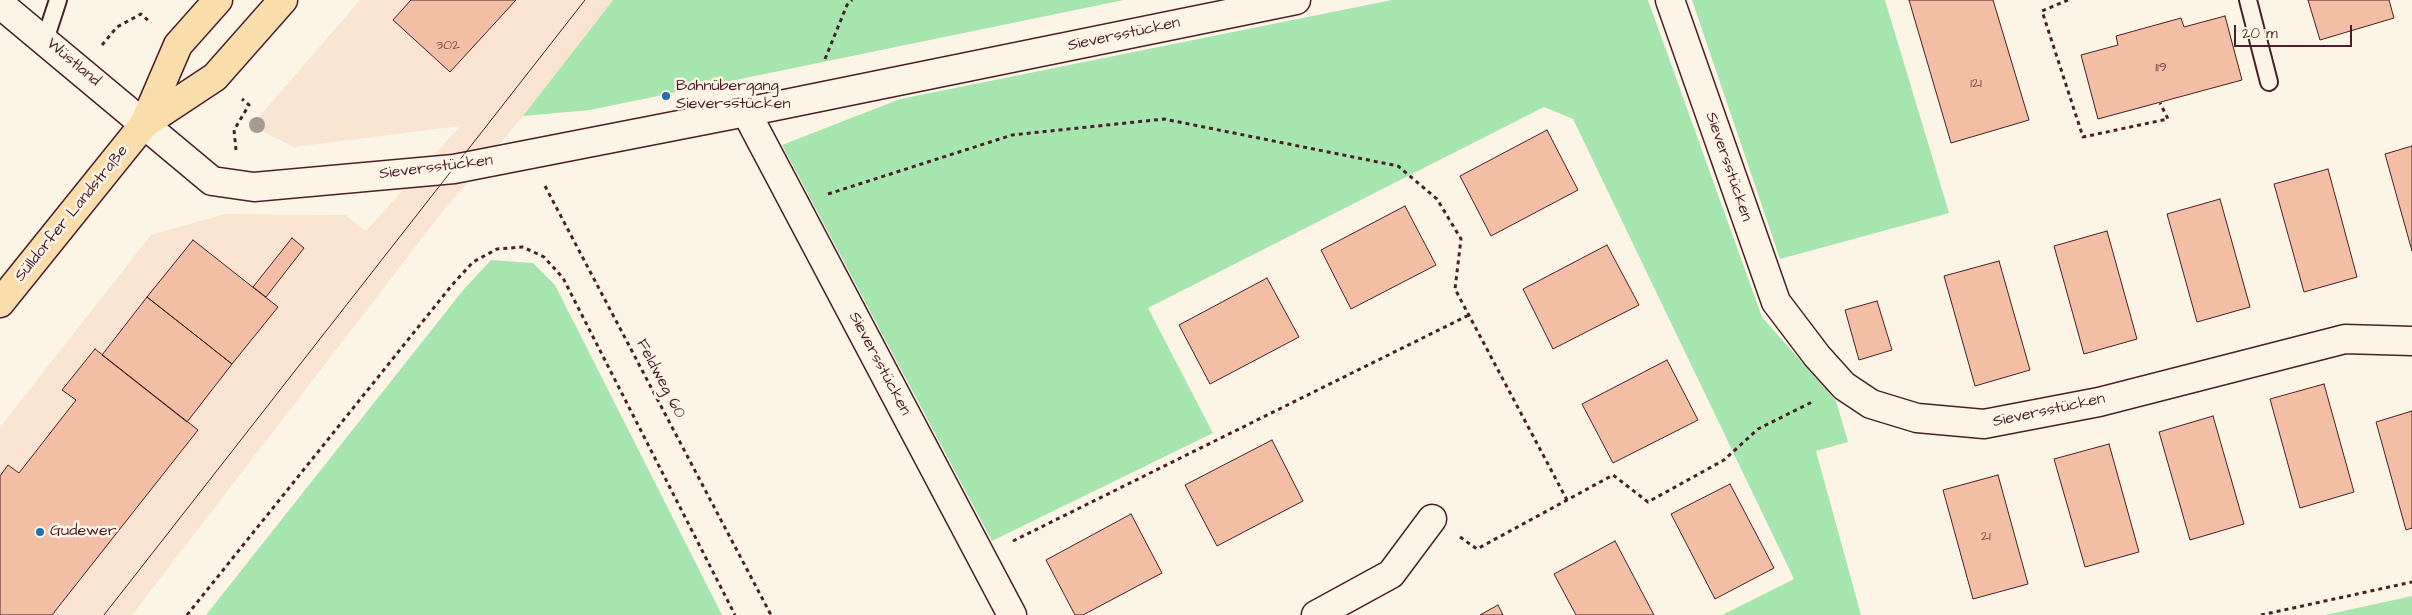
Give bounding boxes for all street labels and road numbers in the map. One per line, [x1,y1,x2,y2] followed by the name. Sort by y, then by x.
[1066,14,1182,56] street label: Sieversstücken
[42,35,104,91] street label: Wüstland
[1700,110,1756,224] street label: Sieversstücken
[11,142,133,286] street label: Sülldorfer Landstraße
[378,152,494,184] street label: Sieversstücken
[844,309,914,419] street label: Sieversstücken
[631,336,689,422] street label: Feldweg 60
[1991,390,2107,432] street label: Sieversstücken

